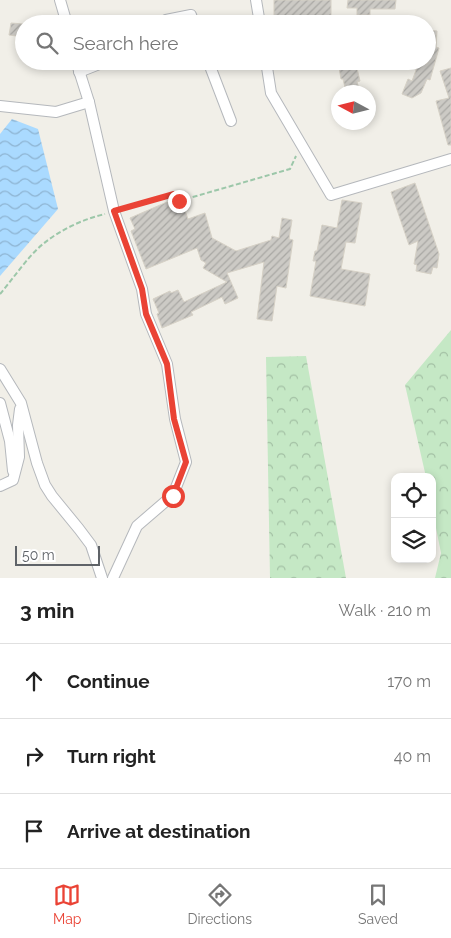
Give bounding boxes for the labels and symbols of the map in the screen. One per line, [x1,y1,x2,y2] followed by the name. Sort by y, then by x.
[331,85,376,130] north arrow
[168,190,191,213] route end
[162,485,185,508] route start
[15,543,100,566] scale bar

